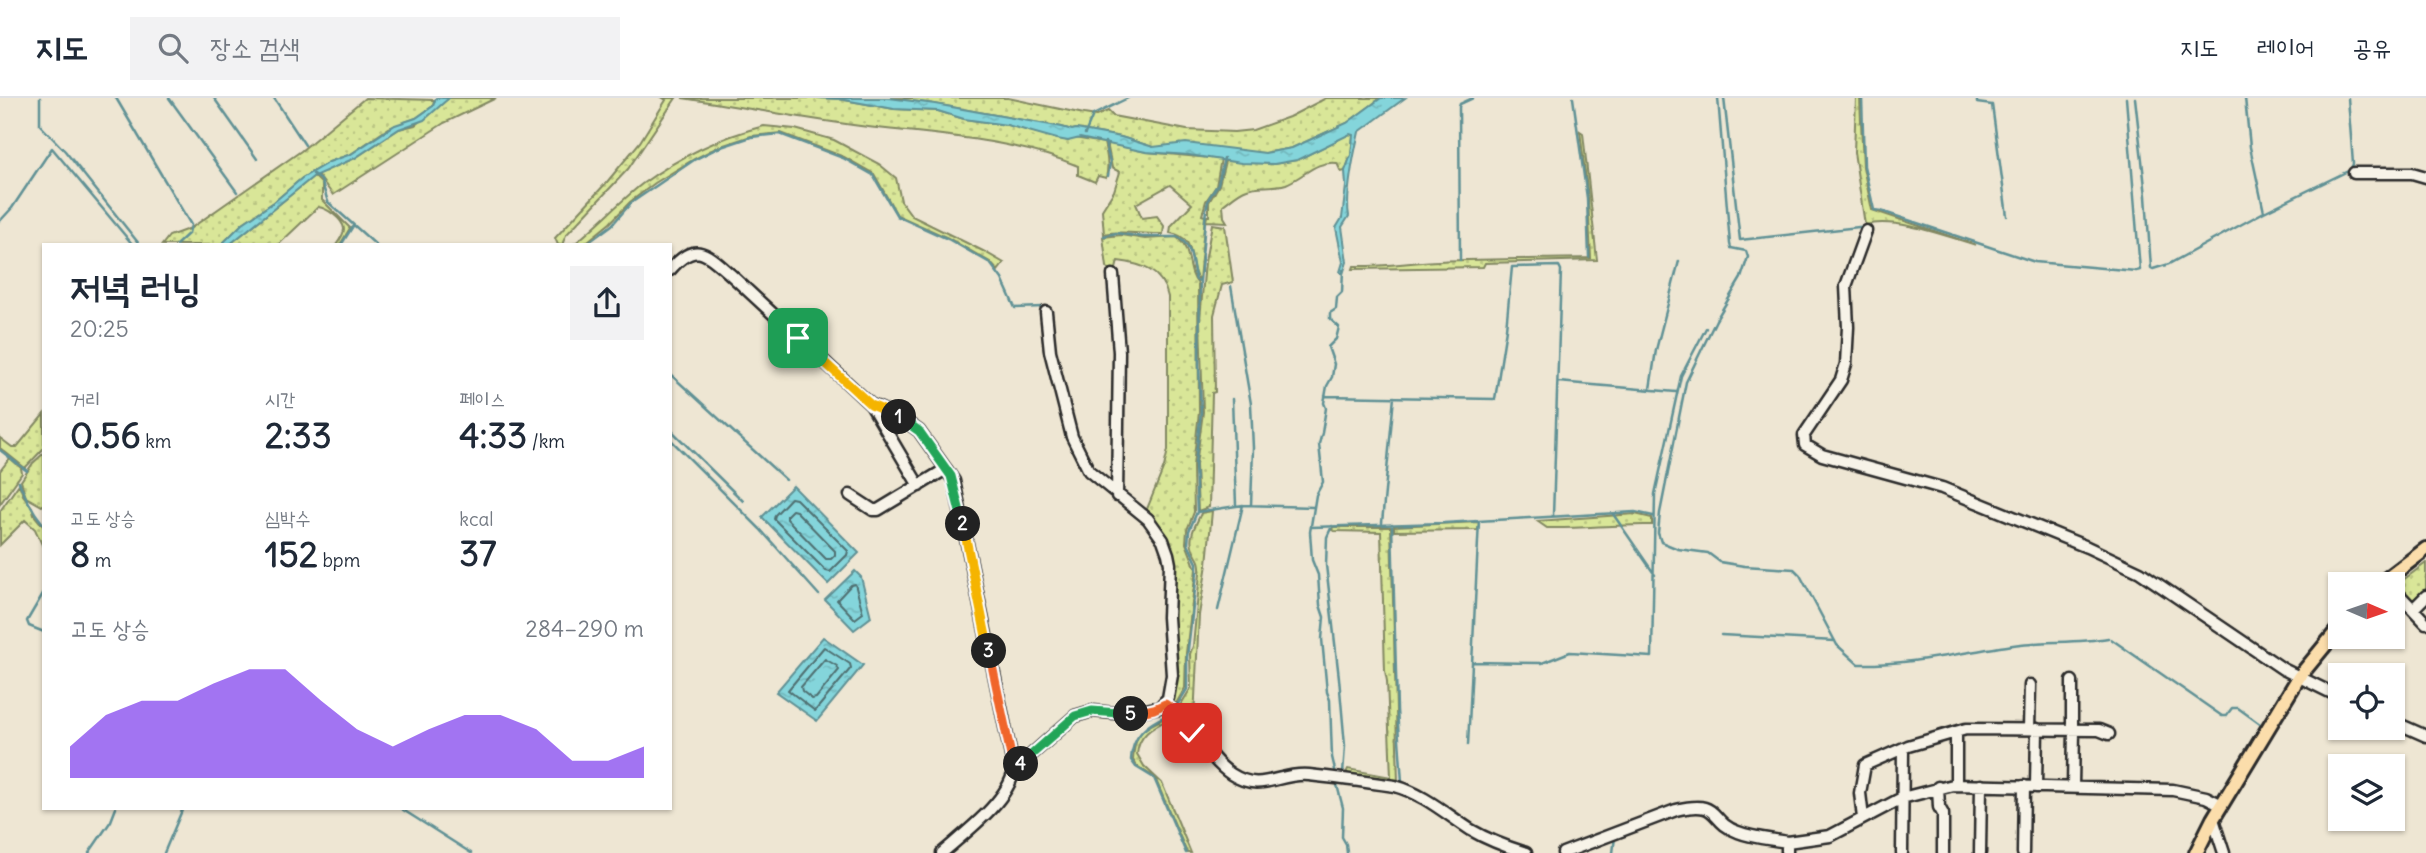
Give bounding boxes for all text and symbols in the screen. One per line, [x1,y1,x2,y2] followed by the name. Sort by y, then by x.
[130,17,620,80] search box
[35,26,88,68] text: 지도
[154,29,192,67] icon: search
[210,31,300,64] text: 장소 검색
[2180,32,2218,62] text: 지도
[2256,32,2314,62] text: 레이어
[2352,32,2391,62] text: 공유
[70,264,201,311] text: 저녁 러닝
[570,266,644,340] button: share
[768,308,828,368] pin
[70,314,129,343] text: 20:25
[779,319,817,357] icon: arrive
[70,387,101,411] text: 거리
[265,387,295,411] text: 시간
[459,387,505,411] text: 페이스
[881,400,916,434] pin: 1
[895,404,902,428] text: 1
[70,413,141,457] text: 0.56
[265,413,332,457] text: 2:33
[459,413,527,457] text: 4:33
[141,429,172,453] text: km
[527,429,565,453] text: /km
[70,506,136,530] text: 고도 상승
[265,506,311,530] text: 심박수
[946,506,981,542] pin: 2
[459,507,494,531] text: kcal
[957,511,968,535] text: 2
[459,531,496,575] text: 37
[70,532,90,576] text: 8
[265,532,318,576] text: 152
[90,548,111,572] text: m
[318,548,360,572] text: bpm
[2328,572,2404,649] north arrow
[2328,572,2405,831] map controls
[70,614,150,643] text: 고도 상승
[525,614,644,643] text: 284–290 m
[972,634,1006,668] pin: 3
[983,638,994,662] text: 3
[2328,663,2405,740] button: locate
[1114,696,1148,732] pin: 5
[1125,701,1136,725] text: 5
[1162,703,1222,763] pin
[1173,714,1211,752] icon: check
[1004,746,1038,782] pin: 4
[1015,751,1026,775] text: 4
[2328,754,2405,831] button: layers

